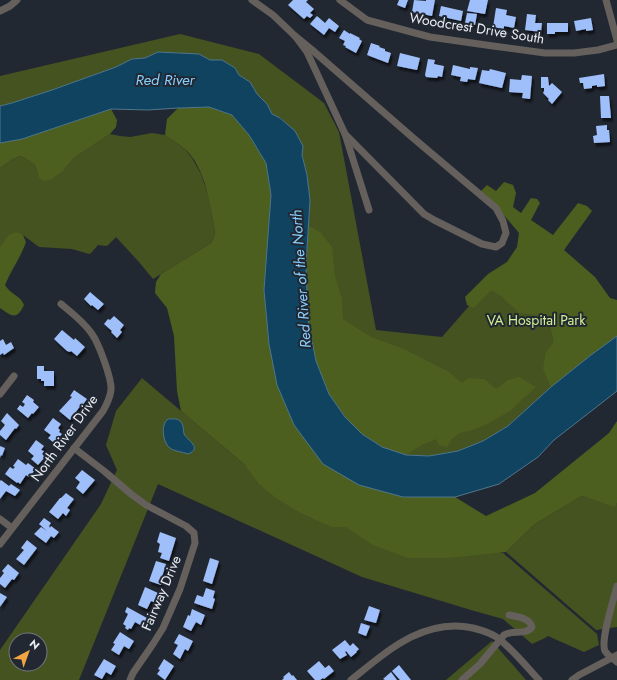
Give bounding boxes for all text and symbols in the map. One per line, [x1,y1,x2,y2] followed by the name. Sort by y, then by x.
[408,7,546,49] street label: Woodcrest Drive South
[135,69,196,91] water label: Red River
[285,209,317,349] water label: Red River of the North
[487,310,586,330] park label: VA Hospital Park
[26,390,102,486] street label: North River Drive
[136,552,186,634] street label: Fairway Drive
[8,632,48,672] north arrow
[26,636,43,653] text: N

